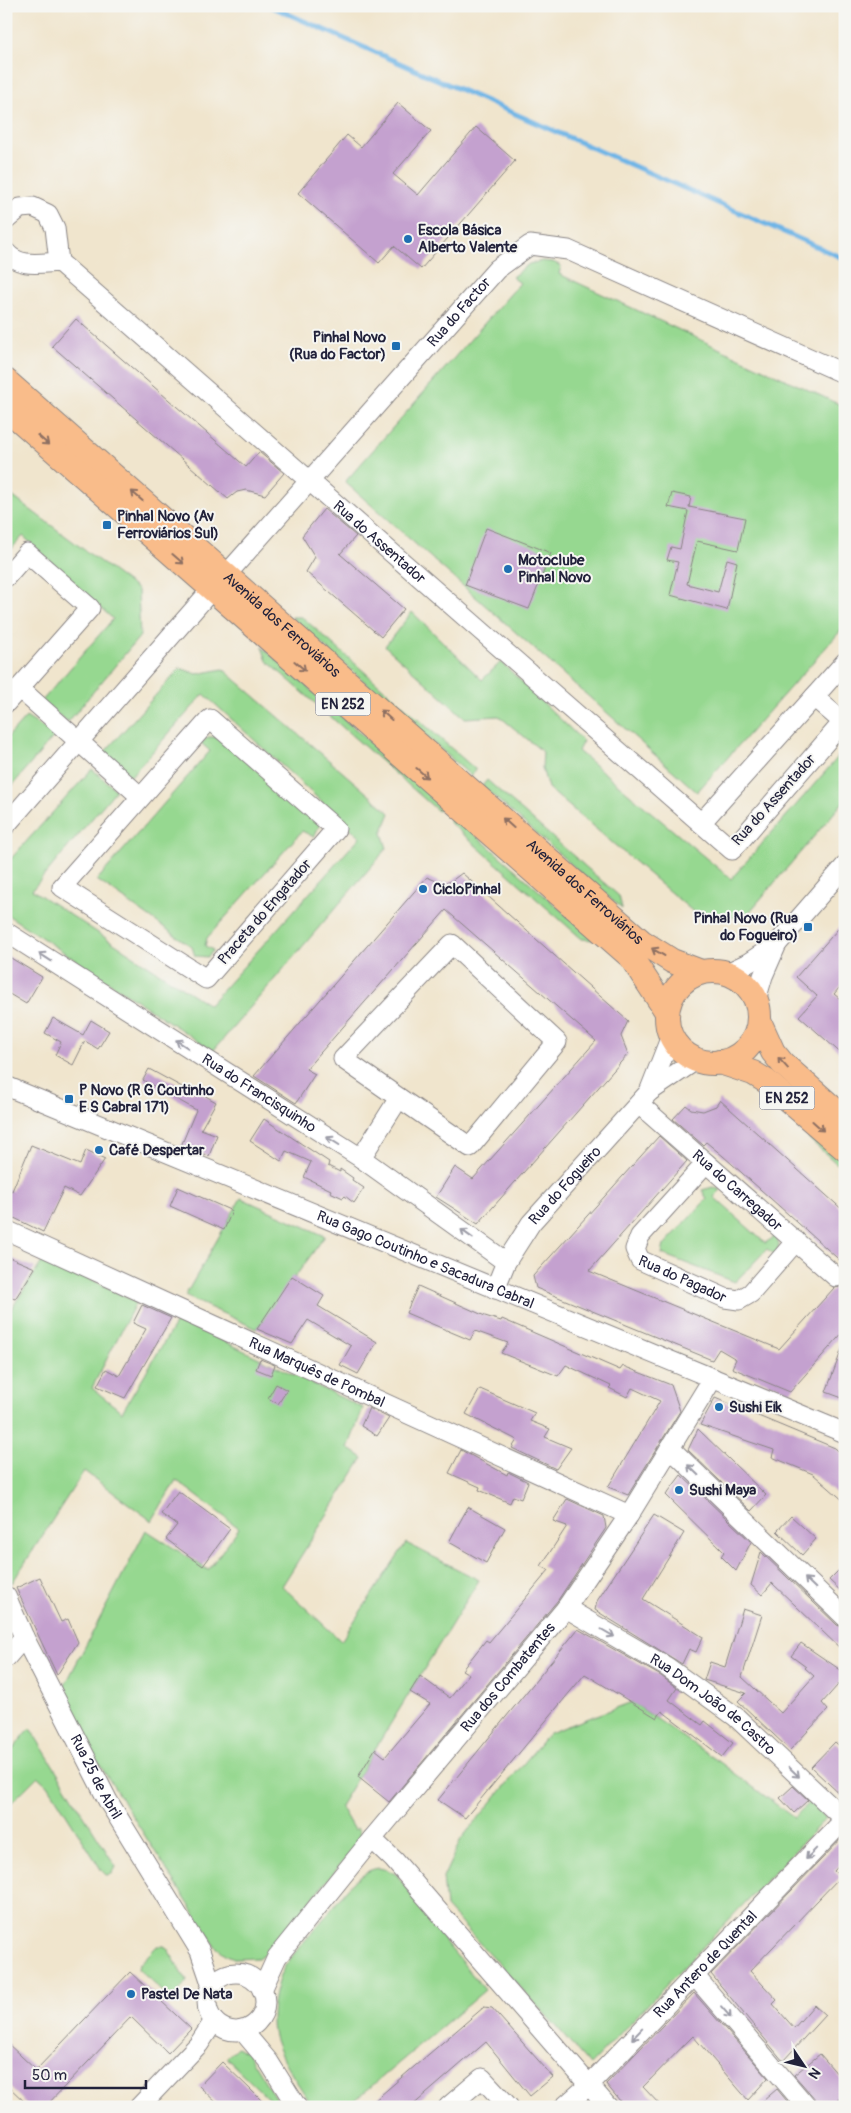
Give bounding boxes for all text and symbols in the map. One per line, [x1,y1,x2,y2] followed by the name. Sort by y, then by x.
[418,221,518,257] place label: Escola Básica Alberto Valente
[402,233,414,245] marker: Escola Básica Alberto Valente
[423,273,495,351] street label: Rua do Factor
[289,328,386,364] place label: Pinhal Novo (Rua do Factor)
[390,340,402,352] marker: Pinhal Novo (Rua do Factor)
[36,434,49,446] one-way arrow
[131,490,144,502] one-way arrow
[329,496,430,588] street label: Rua do Assentador
[117,507,219,543] place label: Pinhal Novo (Av Ferroviários Sul)
[101,519,113,531] marker: Pinhal Novo (Av Ferroviários Sul)
[518,551,591,587] place label: Motoclube Pinhal Novo
[171,553,184,564] one-way arrow
[502,563,514,575] marker: Motoclube Pinhal Novo
[219,568,345,681] street label: Avenida dos Ferroviários
[293,660,306,671] one-way arrow
[316,692,370,716] road number: EN 252
[380,710,393,721] one-way arrow
[728,750,821,850] street label: Rua do Assentador
[415,768,428,779] one-way arrow
[501,817,514,829] one-way arrow
[522,835,648,949] street label: Avenida dos Ferroviários
[214,855,316,969] street label: Praceta do Engatador
[433,880,501,899] place label: CicloPinhal
[417,883,429,895] marker: CicloPinhal
[693,909,798,945] place label: Pinhal Novo (Rua do Fogueiro)
[802,921,814,933] marker: Pinhal Novo (Rua do Fogueiro)
[651,946,665,956] one-way arrow
[38,951,52,961] one-way arrow
[175,1039,189,1049] one-way arrow
[198,1050,320,1137] street label: Rua do Francisquinho
[777,1056,789,1069] one-way arrow
[79,1081,214,1117] place label: P Novo (R G Coutinho E S Cabral 171)
[760,1086,814,1110] road number: EN 252
[63,1093,75,1105] marker: P Novo (R G Coutinho E S Cabral 171)
[812,1120,825,1132] one-way arrow
[327,1135,341,1145] one-way arrow
[109,1141,205,1160] place label: Café Despertar
[524,1142,605,1229] street label: Rua do Fogueiro
[93,1144,105,1156] marker: Café Despertar
[688,1146,787,1236] street label: Rua do Carregador
[314,1206,537,1313] street label: Rua Gago Coutinho e Sacadura Cabral
[460,1229,474,1239] one-way arrow
[635,1251,730,1307] street label: Rua do Pagador
[246,1333,388,1412] street label: Rua Marquês de Pombal
[729,1398,783,1417] place label: Sushi Eik
[713,1401,725,1413] marker: Sushi Eik
[686,1464,699,1476] one-way arrow
[689,1481,756,1500] place label: Sushi Maya
[673,1484,685,1496] marker: Sushi Maya
[803,1577,816,1589] one-way arrow
[456,1618,559,1736] street label: Rua dos Combatentes
[601,1628,616,1638] one-way arrow
[646,1650,780,1759] street label: Rua Dom João de Castro
[66,1731,126,1823] street label: Rua 25 de Abril
[787,1766,800,1778] one-way arrow
[805,1848,817,1860] one-way arrow
[649,1907,761,2022] street label: Rua Antero de Quental
[141,1985,232,2004] place label: Pastel De Nata
[125,1988,137,2000] marker: Pastel De Nata
[720,2005,731,2018] one-way arrow
[631,2028,644,2040] one-way arrow
[778,2040,828,2090] north arrow
[25,2058,146,2090] scale bar
[805,2064,824,2082] text: N
[32,2066,67,2085] text: 50 m

